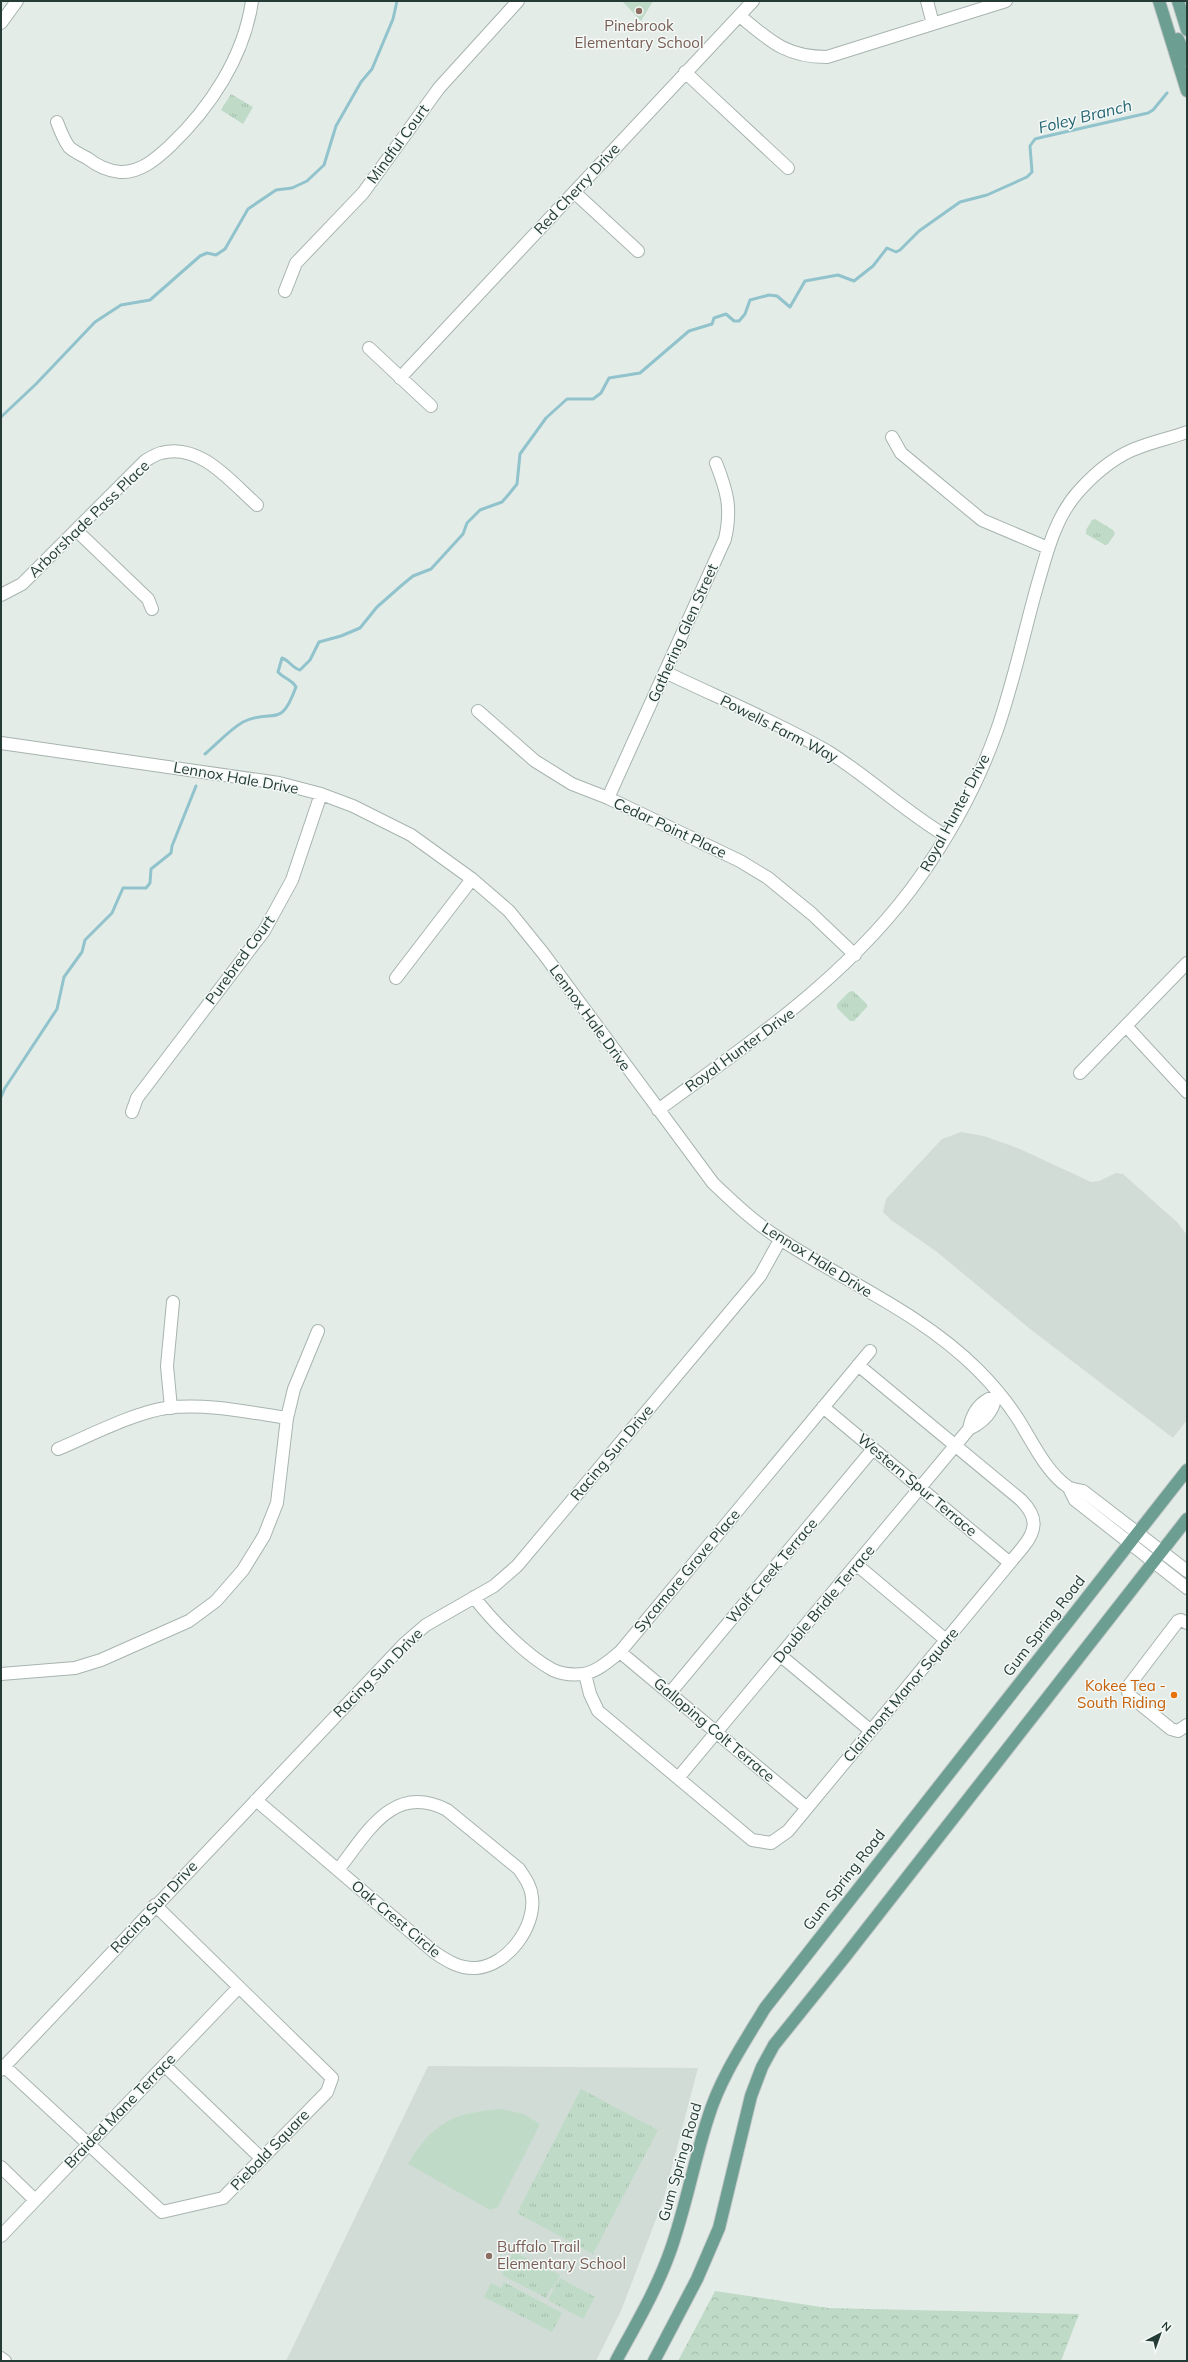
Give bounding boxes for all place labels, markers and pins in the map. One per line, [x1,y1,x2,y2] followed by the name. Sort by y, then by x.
[634,6,644,16] marker: Pinebrook Elementary School
[575,16,703,52] place label: Pinebrook Elementary School
[1077,1676,1166,1712] place label: Kokee Tea - South Riding
[1169,1690,1179,1700] marker: Kokee Tea - South Riding
[497,2237,626,2273] place label: Buffalo Trail Elementary School
[484,2251,494,2261] marker: Buffalo Trail Elementary School

